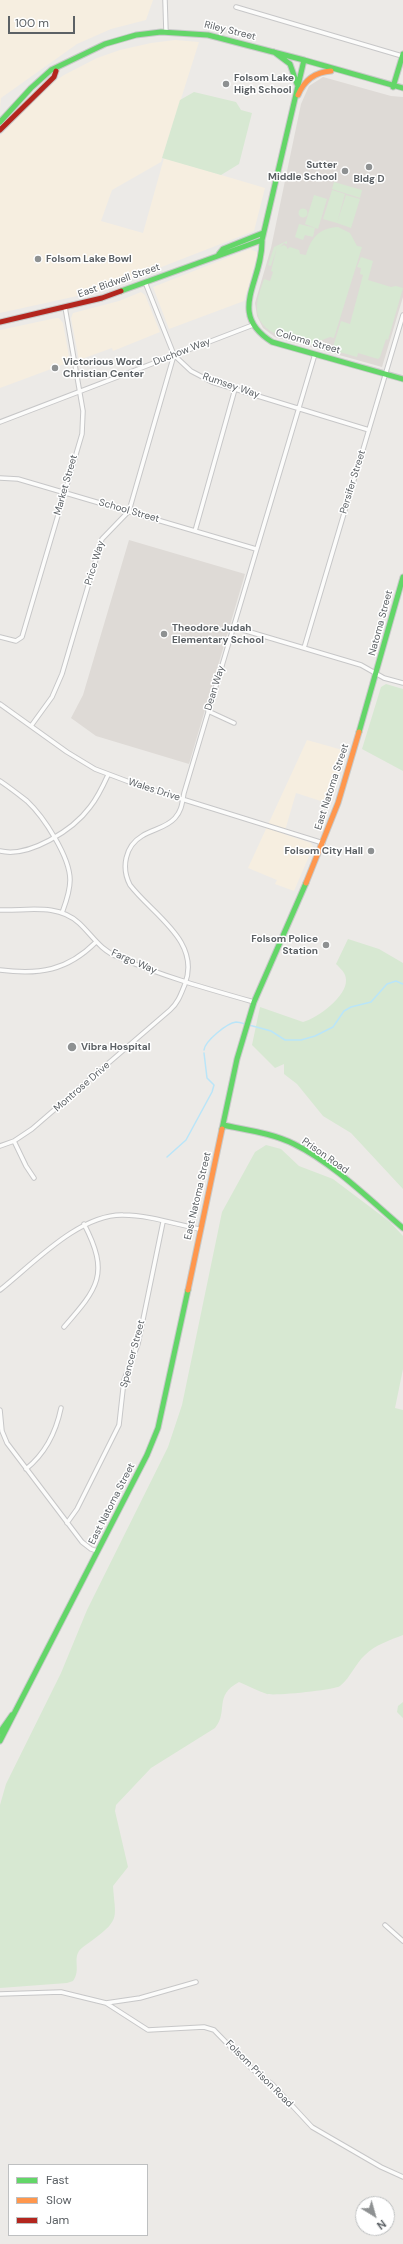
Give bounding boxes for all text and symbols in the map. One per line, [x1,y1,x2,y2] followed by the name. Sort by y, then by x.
[10,8,77,34] scale bar
[15,15,49,31] text: 100 m
[203,19,257,43] street label: Riley Street
[234,72,294,96] place label: Folsom Lake High School
[221,79,231,89] marker: Folsom Lake High School
[268,159,337,182] place label: Sutter Middle School
[364,162,374,172] marker: Bldg D
[340,166,350,176] marker: Sutter Middle School
[354,173,384,185] place label: Bldg D
[46,253,132,265] place label: Folsom Lake Bowl
[33,254,43,264] marker: Folsom Lake Bowl
[77,261,161,301] street label: East Bidwell Street
[274,327,342,357] street label: Coloma Street
[152,336,212,368] street label: Duchow Way
[63,356,144,380] place label: Victorious Word Christian Center
[50,363,60,373] marker: Victorious Word Christian Center
[201,371,261,401] street label: Rumsey Way
[338,449,368,515] street label: Persifer Street
[52,453,80,517] street label: Market Street
[97,497,161,525] street label: School Street
[83,539,107,587] street label: Price Way
[366,589,396,657] street label: Natoma Street
[172,622,264,646] place label: Theodore Judah Elementary School
[159,629,169,639] marker: Theodore Judah Elementary School
[202,664,228,712] street label: Dean Way
[312,742,352,832] street label: East Natoma Street
[127,776,181,804] street label: Wales Drive
[285,845,363,857] place label: Folsom City Hall
[366,846,376,856] marker: Folsom City Hall
[251,933,318,956] place label: Folsom Police Station
[321,940,331,950] marker: Folsom Police Station
[110,947,158,977] street label: Fargo Way
[66,1041,78,1053] marker: Vibra Hospital
[81,1041,150,1053] place label: Vibra Hospital
[51,1059,113,1115] street label: Montrose Drive
[299,1135,351,1177] street label: Prison Road
[182,1151,214,1241] street label: East Natoma Street
[118,1319,148,1389] street label: Spencer Street
[86,1461,138,1547] street label: East Natoma Street
[223,2038,295,2110] street label: Folsom Prison Road
[8,2164,148,2236] legend
[46,2172,69,2188] text: Fast
[46,2192,72,2208] text: Slow
[355,2196,395,2236] north arrow
[46,2212,69,2228] text: Jam
[374,2217,389,2233] text: N

